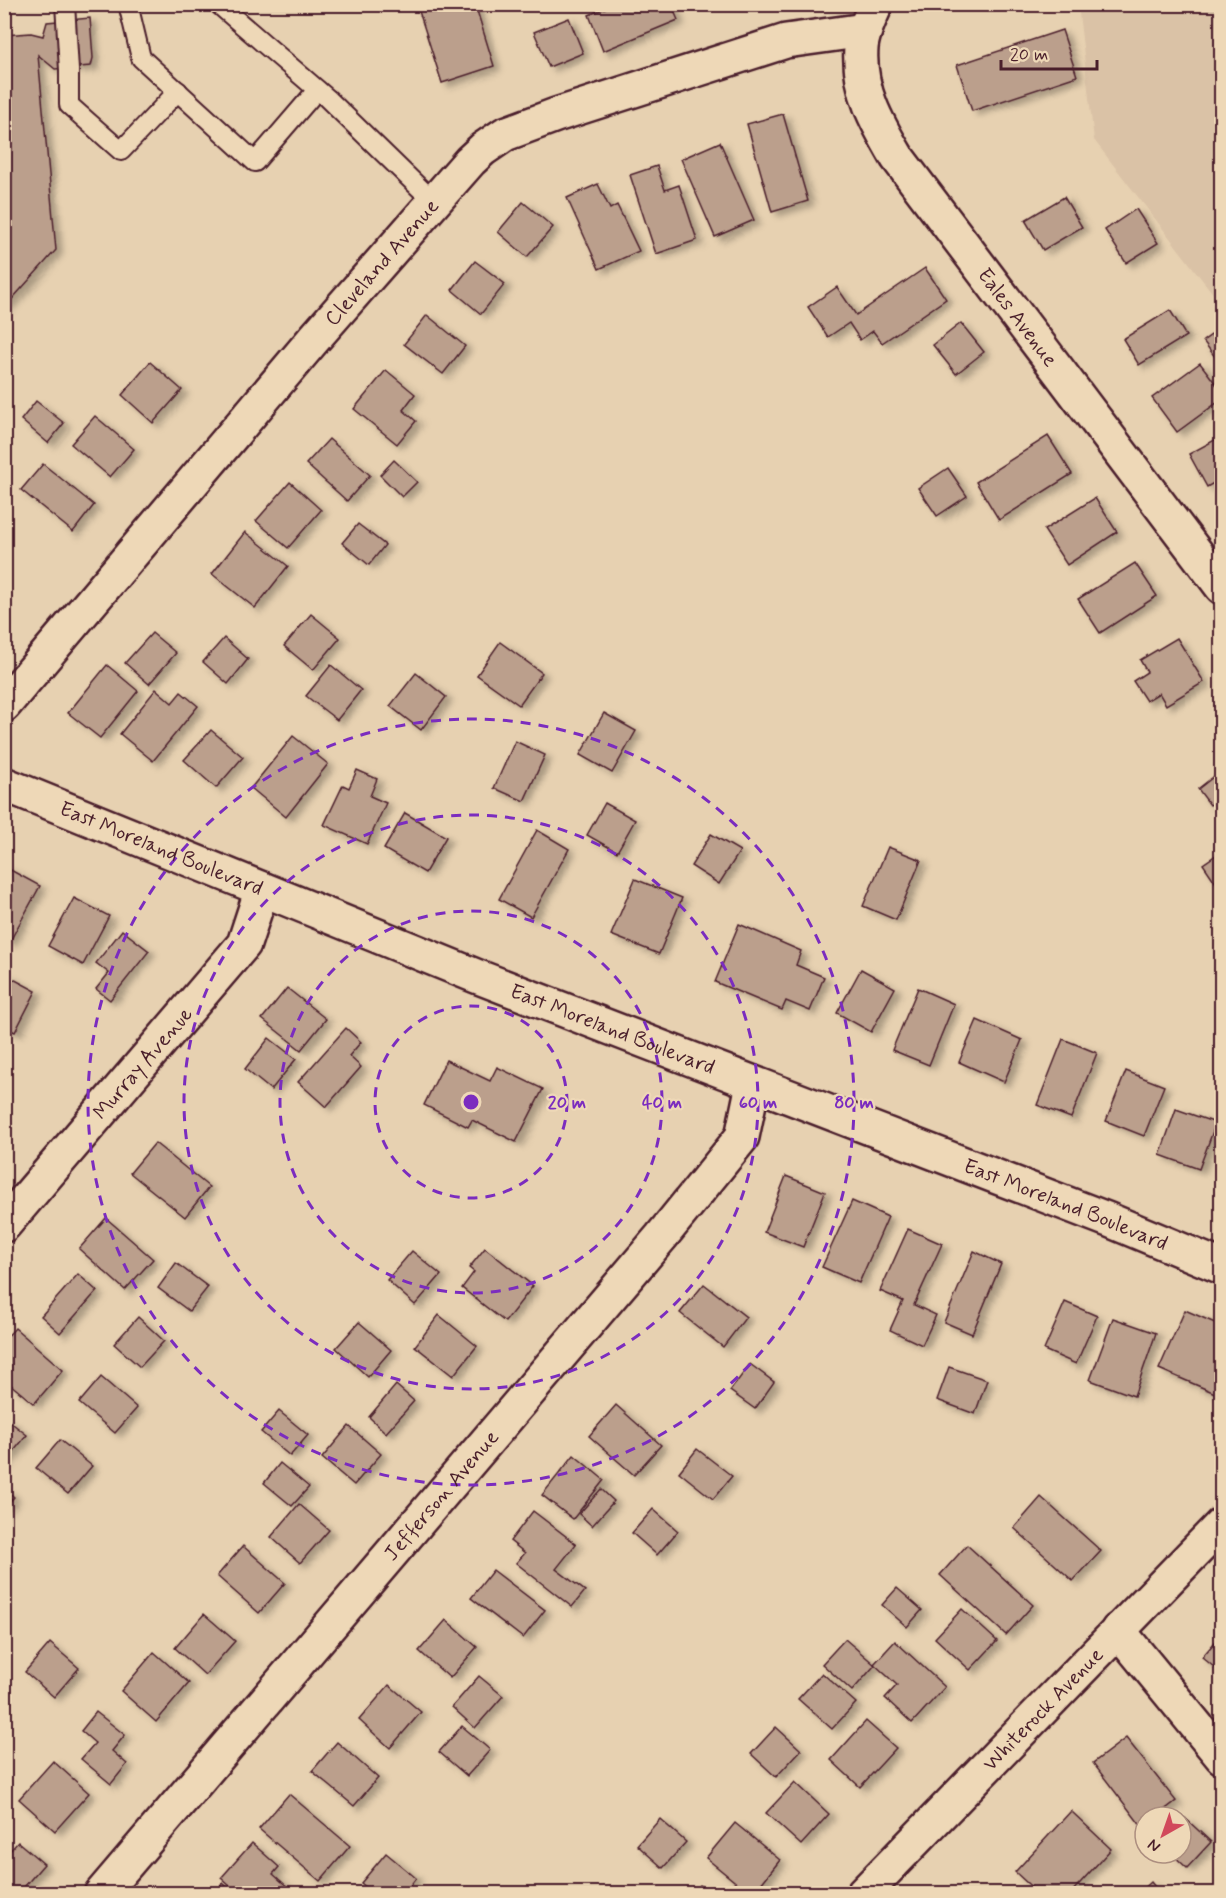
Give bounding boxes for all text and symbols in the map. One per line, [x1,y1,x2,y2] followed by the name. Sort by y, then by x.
[1001,33,1097,71] scale bar
[1010,43,1048,67] text: 20 m
[319,193,446,332] street label: Cleveland Avenue
[971,262,1064,373] street label: Eales Avenue
[55,795,267,903] street label: East Moreland Boulevard
[506,977,719,1082] street label: East Moreland Boulevard
[87,1001,199,1126] street label: Murray Avenue
[548,1091,586,1115] text: 20 m
[642,1091,682,1115] text: 40 m
[739,1091,777,1115] text: 60 m
[834,1091,874,1115] text: 80 m
[461,1092,481,1112] centre of rings
[959,1152,1172,1258] street label: East Moreland Boulevard
[378,1424,505,1567] street label: Jefferson Avenue
[977,1642,1110,1777] street label: Whiterock Avenue
[1133,1805,1193,1865] north arrow
[1143,1834,1165,1857] text: N

